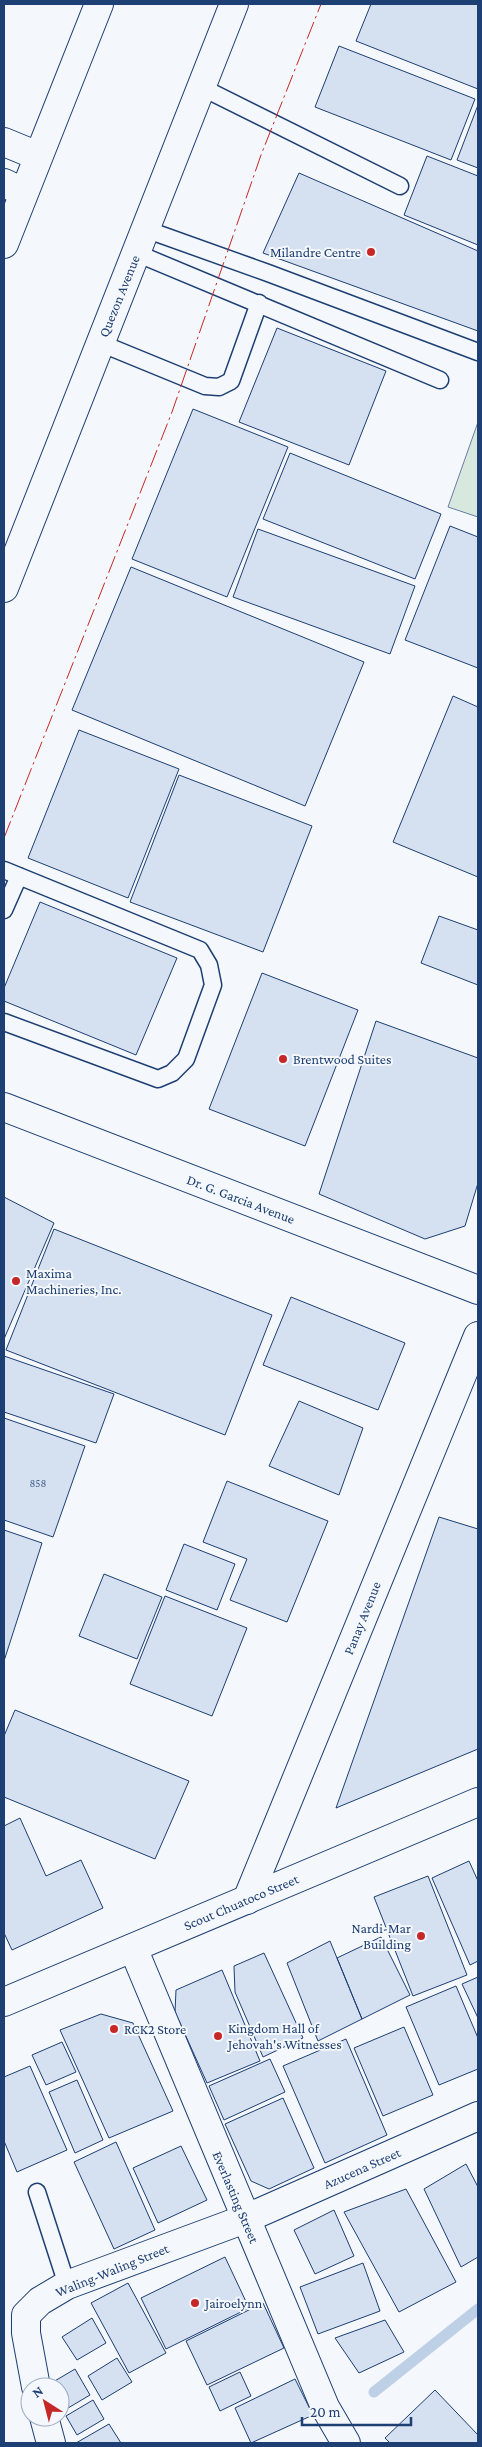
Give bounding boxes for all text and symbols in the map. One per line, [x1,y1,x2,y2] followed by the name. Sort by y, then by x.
[270,244,361,260] place label: Milandre Centre
[365,246,377,258] marker: Milandre Centre
[95,253,143,339] street label: Quezon Avenue
[293,1051,391,1067] place label: Brentwood Suites
[277,1053,289,1065] marker: Brentwood Suites
[185,1171,297,1227] street label: Dr. G. Garcia Avenue
[26,1265,122,1297] place label: Maxima Machineries, Inc.
[10,1275,22,1287] marker: Maxima Machineries, Inc.
[30,1477,47,1489] house number: 858
[340,1579,384,1657] street label: Panay Avenue
[181,1870,301,1933] street label: Scout Chuatoco Street
[352,1920,411,1952] place label: Nardi-Mar Building
[415,1930,427,1942] marker: Nardi-Mar Building
[226,2020,342,2052] place label: Kingdom Hall of Jehovah's Witnesses
[124,2021,186,2037] place label: RCK2 Store
[108,2023,120,2035] marker: RCK2 Store
[212,2030,224,2042] marker: Kingdom Hall of Jehovah's Witnesses
[321,2144,403,2192] street label: Azucena Street
[209,2149,263,2246] street label: Everlasting Street
[53,2240,171,2300] street label: Waling-Waling Street
[203,2295,263,2311] place label: Jairoelynn
[189,2297,201,2309] marker: Jairoelynn
[20,2377,70,2427] north arrow
[29,2382,46,2401] text: N
[302,2394,411,2426] scale bar
[310,2404,341,2420] text: 20 m

